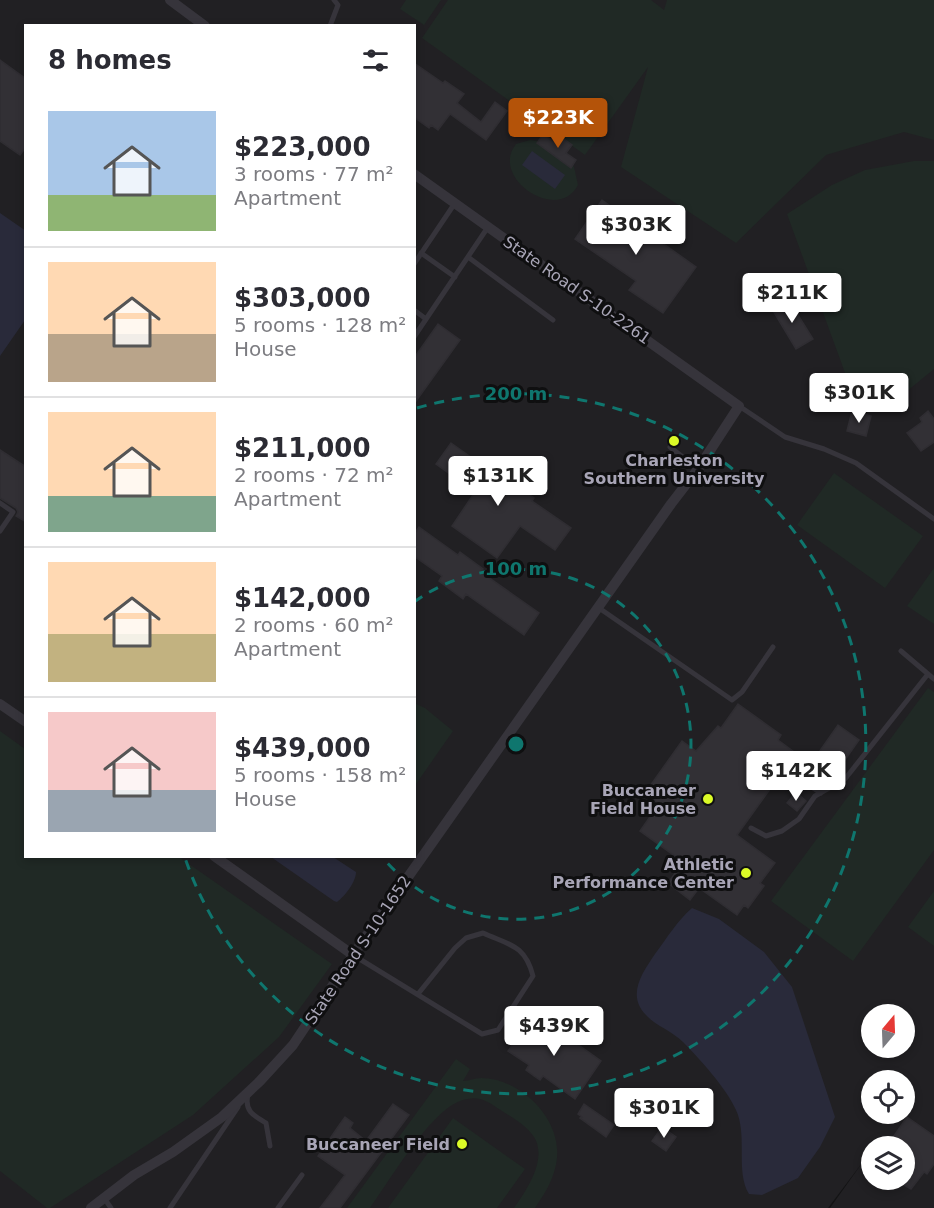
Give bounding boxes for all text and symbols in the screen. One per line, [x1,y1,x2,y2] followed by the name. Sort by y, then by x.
[359,44,392,77] icon: filters
[48,45,172,75] text: 8 homes
[516,98,600,149] pin: $223K
[522,105,594,129] text: $223K
[234,132,371,162] text: $223,000
[96,135,168,207] icon: home
[234,162,394,186] text: 3 rooms · 77 m²
[234,186,341,210] text: Apartment
[594,205,678,256] pin: $303K
[600,212,672,236] text: $303K
[500,232,654,348] street label: State Road S-10-2261
[750,273,834,324] pin: $211K
[756,280,828,304] text: $211K
[234,283,371,313] text: $303,000
[96,286,168,358] icon: home
[234,313,406,337] text: 5 rooms · 128 m²
[234,337,297,361] text: House
[817,373,901,424] pin: $301K
[823,380,895,404] text: $301K
[485,383,547,404] text: 200 m
[234,433,371,463] text: $211,000
[667,434,681,448] marker: Charleston Southern University
[96,436,168,508] icon: home
[584,451,765,488] place label: Charleston Southern University
[456,456,540,507] pin: $131K
[234,463,394,487] text: 2 rooms · 72 m²
[462,463,534,487] text: $131K
[234,487,341,511] text: Apartment
[485,558,547,579] text: 100 m
[234,583,371,613] text: $142,000
[96,586,168,658] icon: home
[234,613,394,637] text: 2 rooms · 60 m²
[234,637,341,661] text: Apartment
[234,733,371,763] text: $439,000
[506,734,526,754] centre of rings
[96,736,168,808] icon: home
[754,751,838,802] pin: $142K
[760,758,832,782] text: $142K
[234,763,406,787] text: 5 rooms · 158 m²
[590,781,696,818] place label: Buccaneer Field House
[234,787,297,811] text: House
[701,792,715,806] marker: Buccaneer Field House
[553,855,734,892] place label: Athletic Performance Center
[739,866,753,880] marker: Athletic Performance Center
[301,872,415,1028] street label: State Road S-10-1652
[861,1004,915,1058] north arrow
[861,1004,915,1190] map controls
[512,1006,596,1057] pin: $439K
[518,1013,590,1037] text: $439K
[861,1070,915,1124] button: locate
[622,1088,706,1139] pin: $301K
[628,1095,700,1119] text: $301K
[306,1135,450,1154] place label: Buccaneer Field
[861,1136,915,1190] button: layers
[455,1137,469,1151] marker: Buccaneer Field

